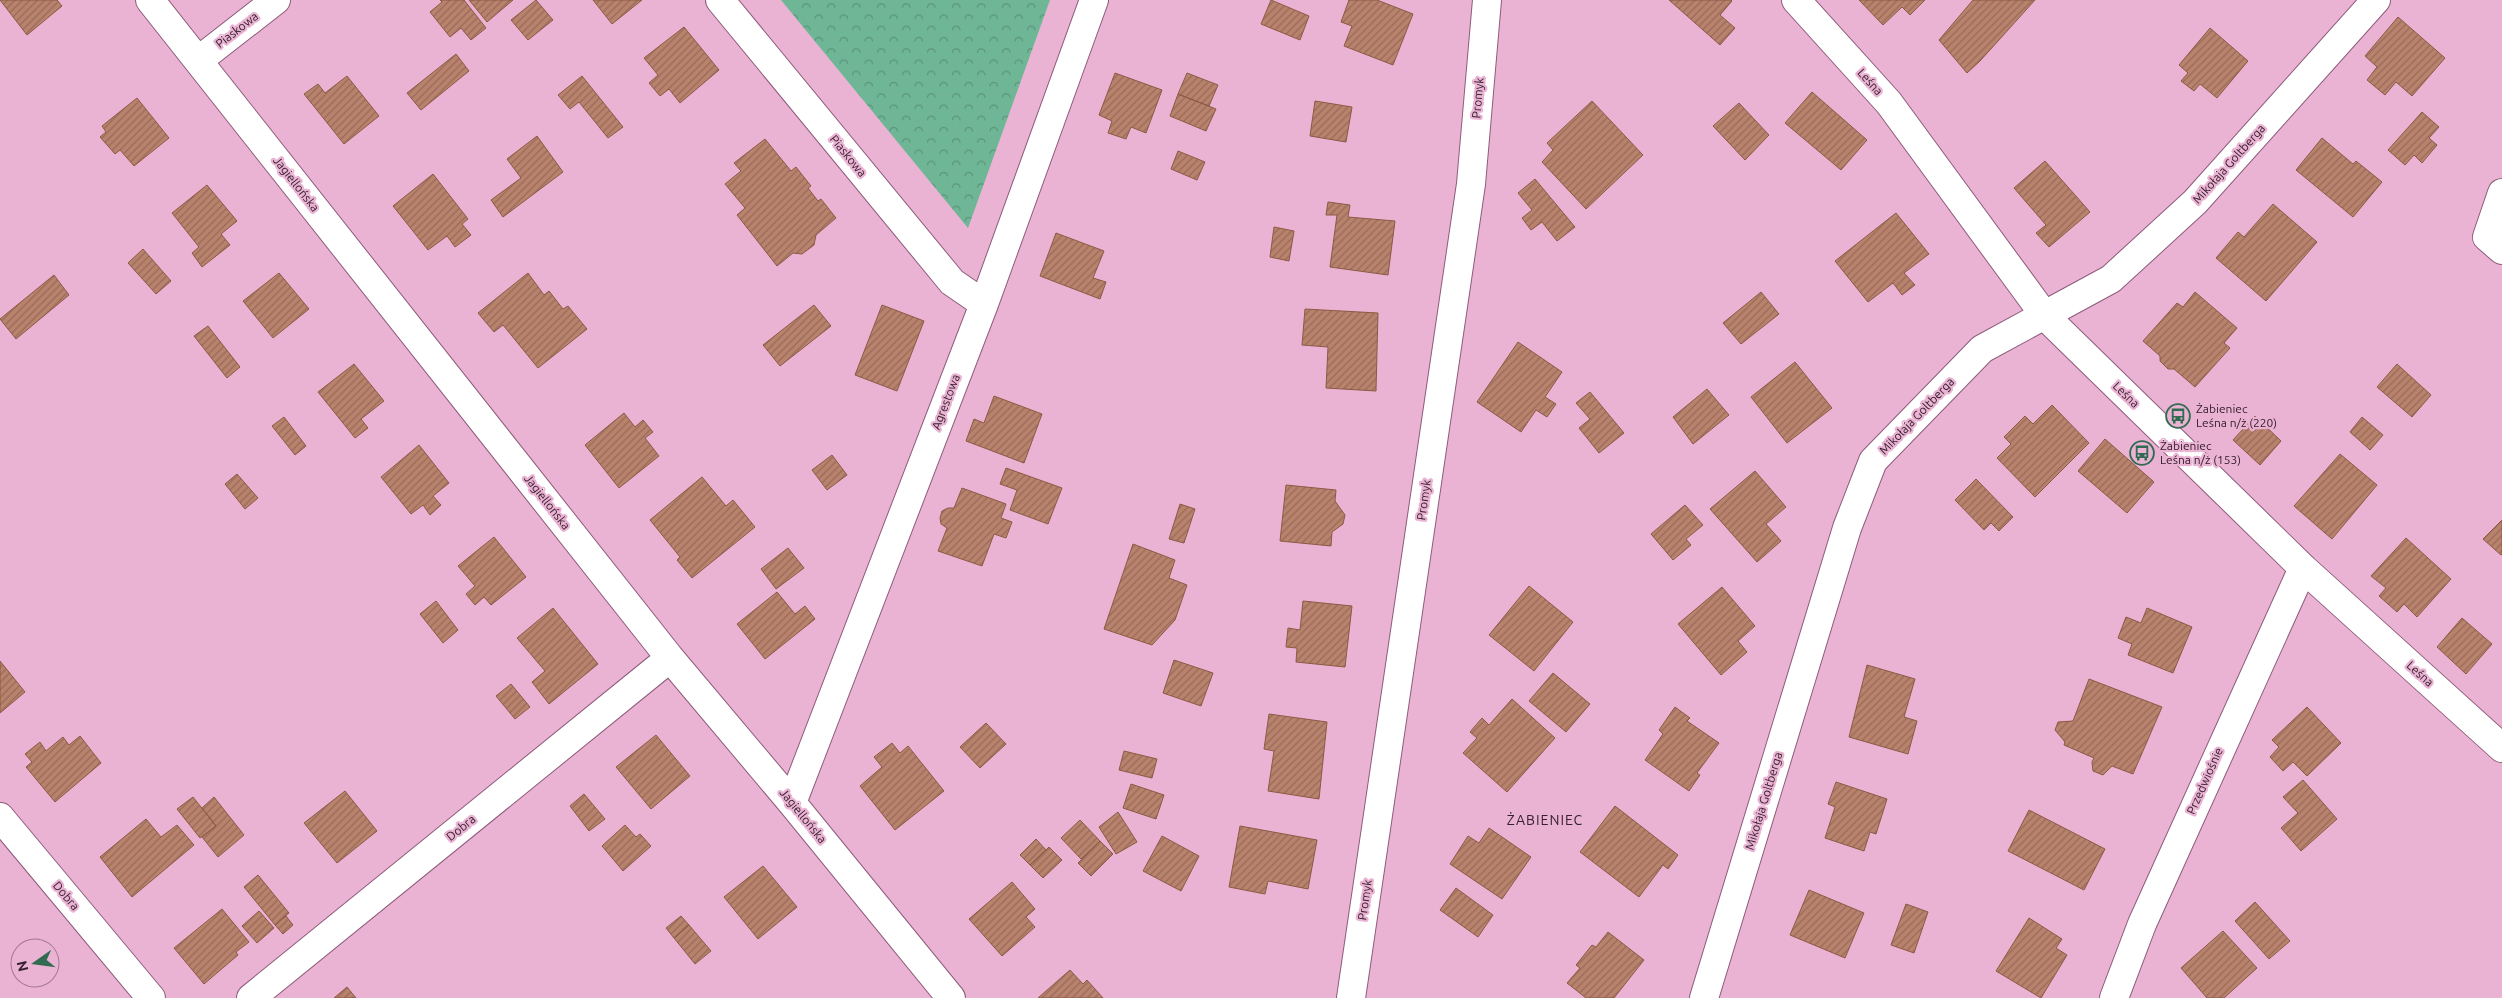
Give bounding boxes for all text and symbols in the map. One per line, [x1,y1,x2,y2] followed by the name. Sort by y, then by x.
[213,9,260,50] street label: Piaskowa
[1855,66,1886,98] street label: Leśna
[1469,77,1486,119] street label: Promyk
[2190,122,2267,206] street label: Mikołaja Goltberga
[828,132,869,179] street label: Piaskowa
[271,154,322,214] street label: Jagiellońska
[929,372,962,431] street label: Agrestowa
[1877,375,1957,457] street label: Mikołaja Goltberga
[2111,379,2142,410] street label: Leśna
[2196,402,2277,430] place label: Żabieniec Leśna n/ż (220)
[2165,403,2191,429] bus stop icon: Żabieniec Leśna n/ż (220)
[2160,439,2241,467] place label: Żabieniec Leśna n/ż (153)
[2129,440,2155,466] bus stop icon: Żabieniec Leśna n/ż (153)
[522,472,573,532] street label: Jagiellońska
[1414,479,1433,521] street label: Promyk
[2404,658,2436,689] street label: Leśna
[2184,745,2225,816] street label: Przedwiośnie
[1742,750,1785,851] street label: Mikołaja Goltberga
[778,786,829,845] street label: Jagiellońska
[444,812,478,843] street label: Dobra
[1507,812,1583,828] district label: ŻABIENIEC
[51,879,82,913] street label: Dobra
[1355,879,1374,921] street label: Promyk
[10,938,60,988] north arrow
[13,959,31,973] text: N

